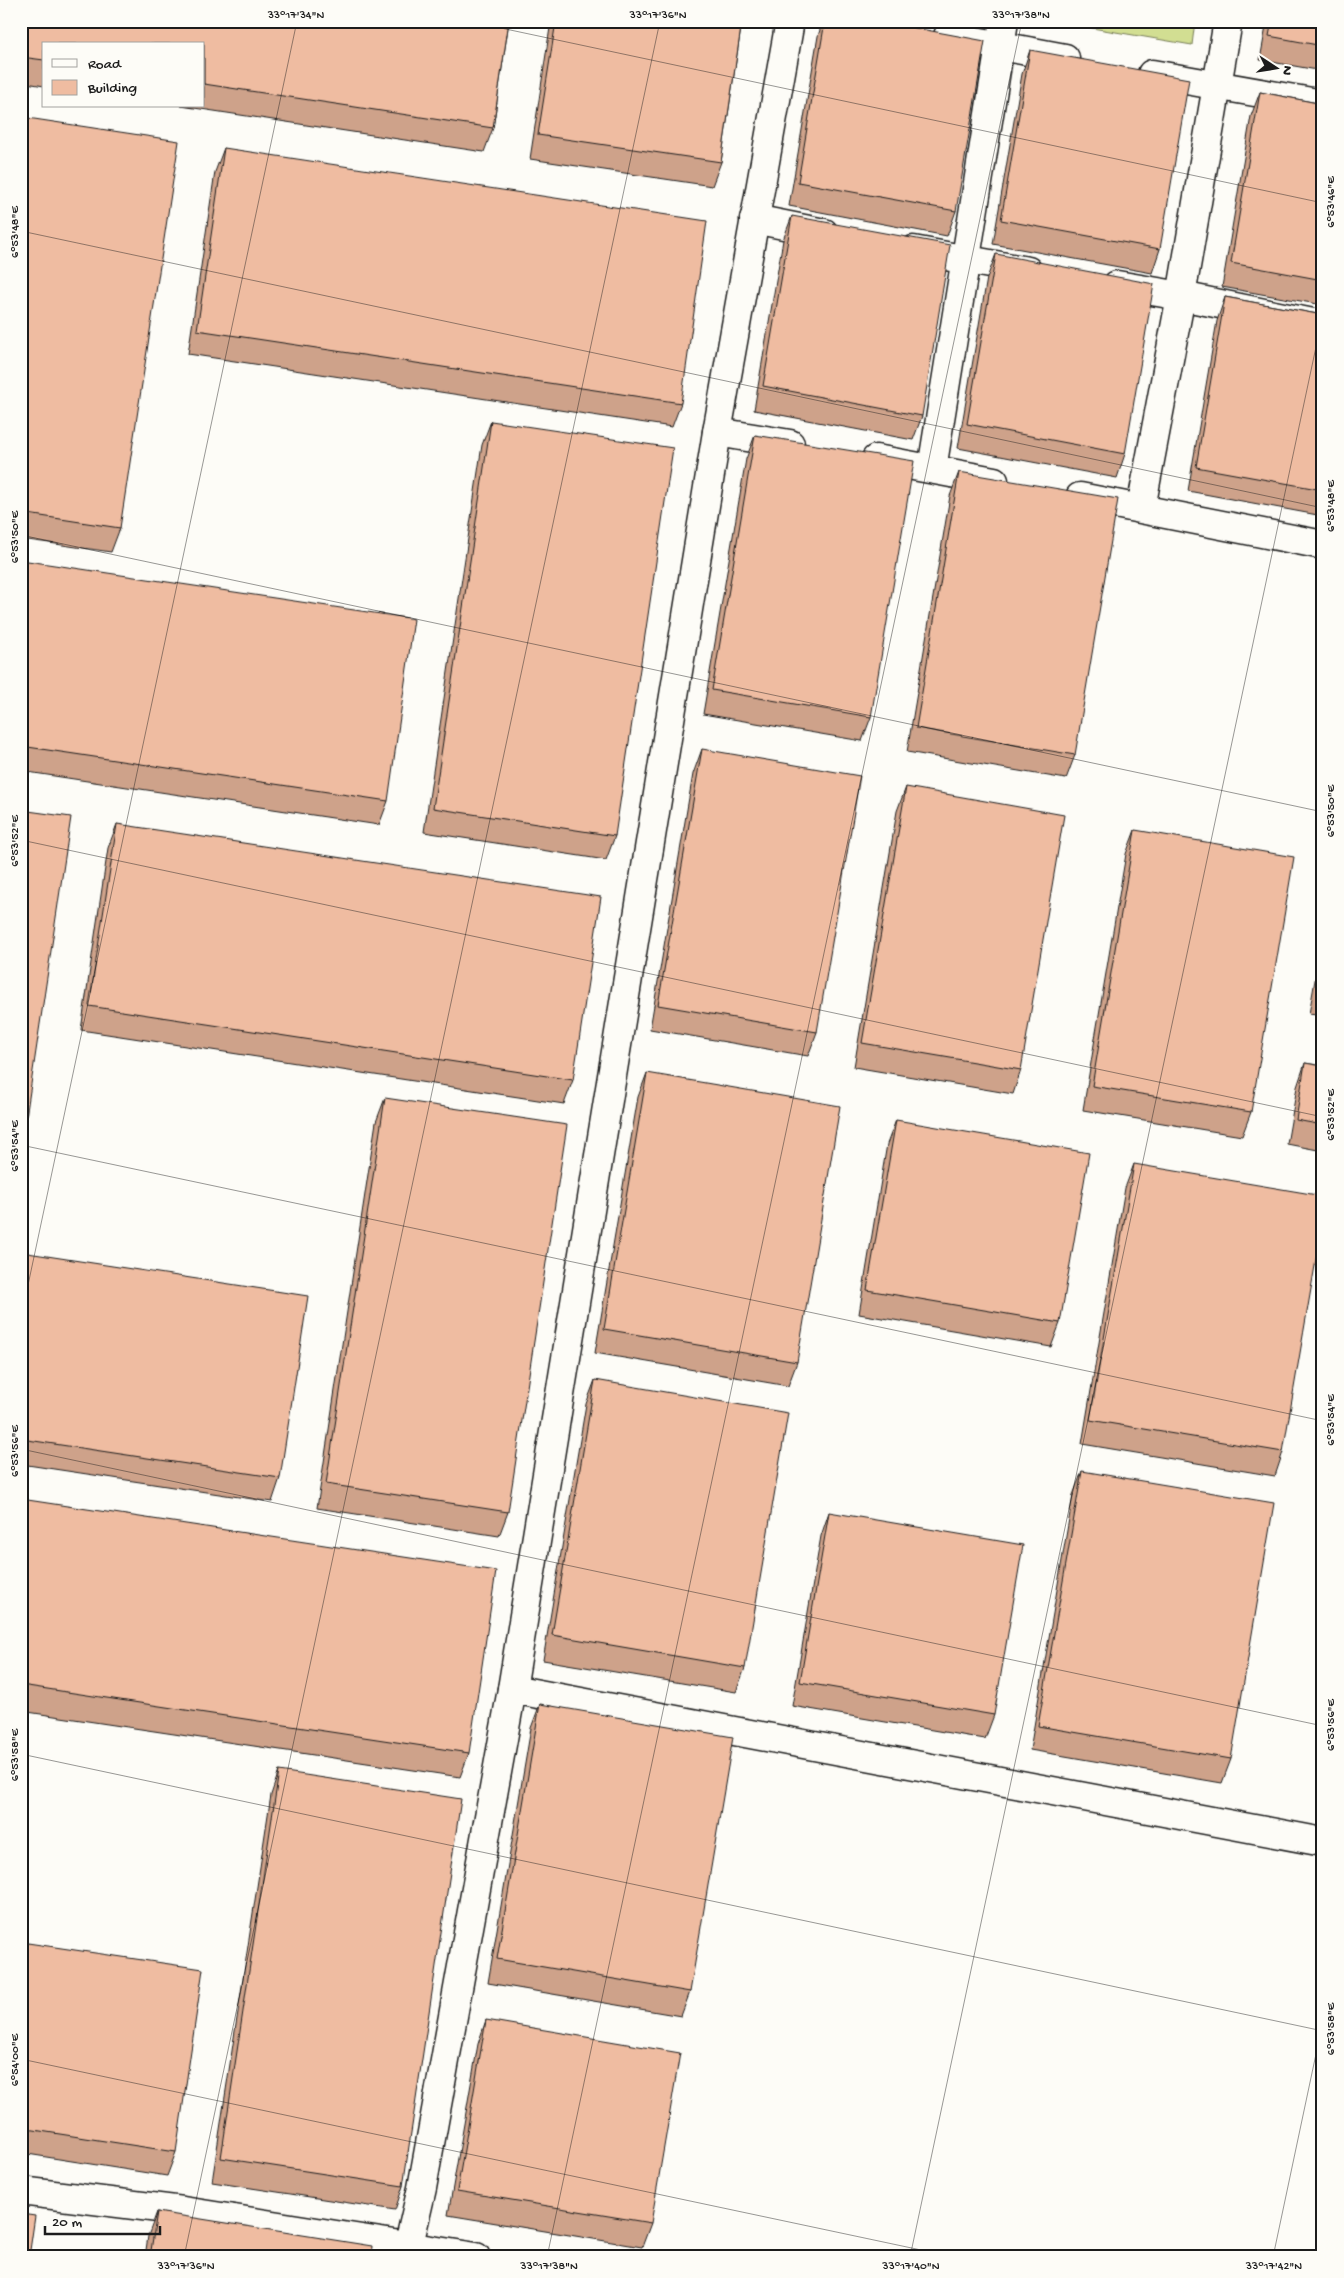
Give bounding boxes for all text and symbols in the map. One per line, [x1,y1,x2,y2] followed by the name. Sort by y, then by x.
[267,9,325,23] text: 33°17'34"N
[628,9,687,23] text: 33°17'36"N
[991,9,1050,23] text: 33°17'38"N
[42,42,205,108] legend
[1252,42,1302,92] north arrow
[88,56,122,74] text: Road
[1277,64,1296,76] text: N
[87,80,137,98] text: Building
[1325,176,1339,228] text: 6°53'46"E
[9,206,23,258] text: 6°53'48"E
[1325,480,1339,532] text: 6°53'48"E
[9,510,23,563] text: 6°53'50"E
[1325,784,1339,837] text: 6°53'50"E
[9,815,23,867] text: 6°53'52"E
[1325,1089,1339,1141] text: 6°53'52"E
[9,1120,23,1172] text: 6°53'54"E
[1325,1394,1339,1446] text: 6°53'54"E
[9,1425,23,1477] text: 6°53'56"E
[1325,1699,1339,1751] text: 6°53'56"E
[9,1728,23,1781] text: 6°53'58"E
[1325,2002,1339,2055] text: 6°53'58"E
[9,2033,23,2086] text: 6°54'00"E
[45,2203,160,2235] scale bar
[52,2214,82,2232] text: 20 m
[156,2260,215,2274] text: 33°17'36"N
[519,2260,578,2274] text: 33°17'38"N
[881,2260,940,2274] text: 33°17'40"N
[1245,2260,1302,2274] text: 33°17'42"N

